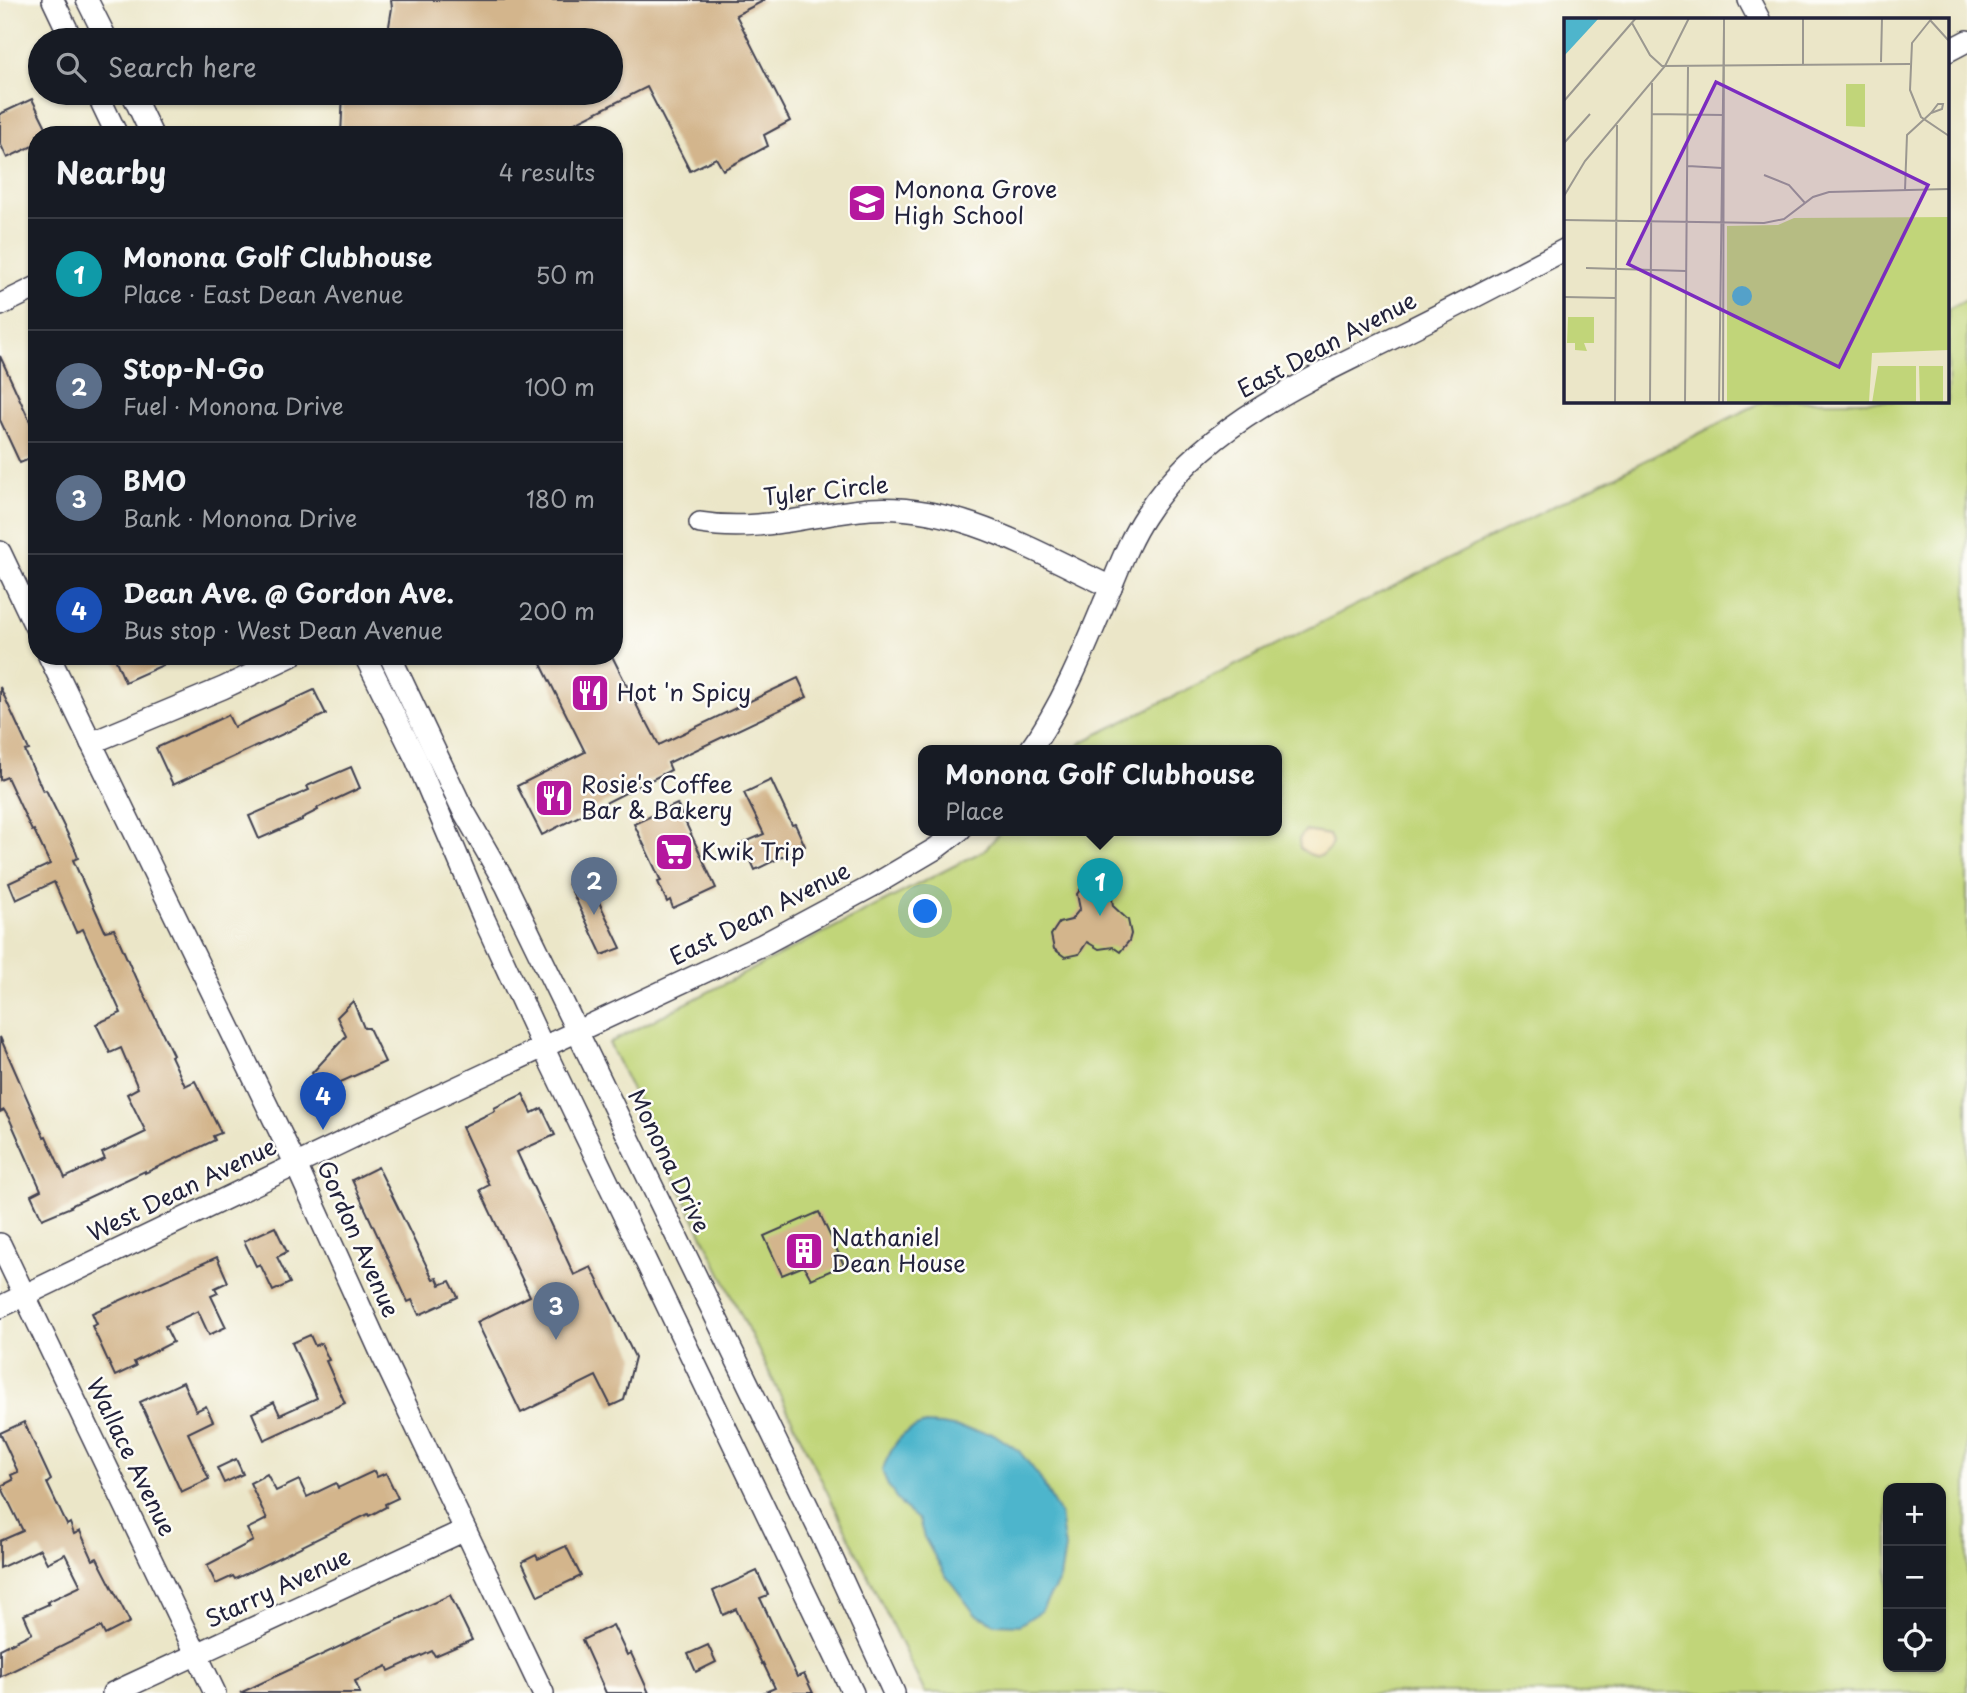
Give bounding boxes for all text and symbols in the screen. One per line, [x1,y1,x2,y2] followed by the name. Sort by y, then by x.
[1564,18,1950,402] inset map
[28,28,623,105] search box
[108,47,257,86] text: Search here
[52,48,90,86] icon: search
[56,149,166,194] text: Nearby
[499,154,595,189] text: 4 results
[894,171,1057,232] place label: Monona Grove High School
[846,182,888,224] school or university icon: Monona Grove High School
[123,237,432,276] text: Monona Golf Clubhouse
[74,257,85,292] text: 1
[535,257,595,292] text: 50 m
[123,276,404,311] text: Place · East Dean Avenue
[1231,282,1422,406] street label: East Dean Avenue
[123,349,264,388] text: Stop-N-Go
[71,369,87,404] text: 2
[525,369,595,404] text: 100 m
[123,388,344,423] text: Fuel · Monona Drive
[123,461,186,500] text: BMO
[761,466,890,513] street label: Tyler Circle
[71,481,87,516] text: 3
[526,481,595,516] text: 180 m
[123,500,357,535] text: Bank · Monona Drive
[123,573,454,612] text: Dean Ave. @ Gordon Ave.
[71,593,87,628] text: 4
[518,593,595,628] text: 200 m
[123,612,443,647] text: Bus stop · West Dean Avenue
[569,672,611,714] restaurant icon: Hot 'n Spicy
[617,674,751,709] place label: Hot 'n Spicy
[918,745,1282,836] popup
[945,754,1255,793] text: Monona Golf Clubhouse
[581,766,733,827] place label: Rosie's Coffee Bar & Bakery
[533,777,575,819] restaurant icon: Rosie's Coffee Bar & Bakery
[945,793,1004,828] text: Place
[653,831,695,873] supermarket icon: Kwik Trip
[701,833,805,868] place label: Kwik Trip
[663,852,856,973] street label: East Dean Avenue
[571,857,617,915] pin: 2
[1077,858,1123,916] pin: 1
[908,894,942,928] your location
[300,1072,346,1130] pin: 4
[620,1083,720,1238] street label: Monona Drive
[81,1128,282,1250] street label: West Dean Avenue
[309,1154,410,1322] street label: Gordon Avenue
[831,1219,966,1280] place label: Nathaniel Dean House
[783,1230,825,1272] building icon: Nathaniel Dean House
[533,1282,579,1340] pin: 3
[79,1371,186,1542] street label: Wallace Avenue
[1883,1483,1946,1672] map controls
[1883,1483,1946,1546] button: +
[199,1538,356,1636] street label: Starry Avenue
[1883,1546,1946,1609] button: −
[1883,1609,1946,1672] button: locate

